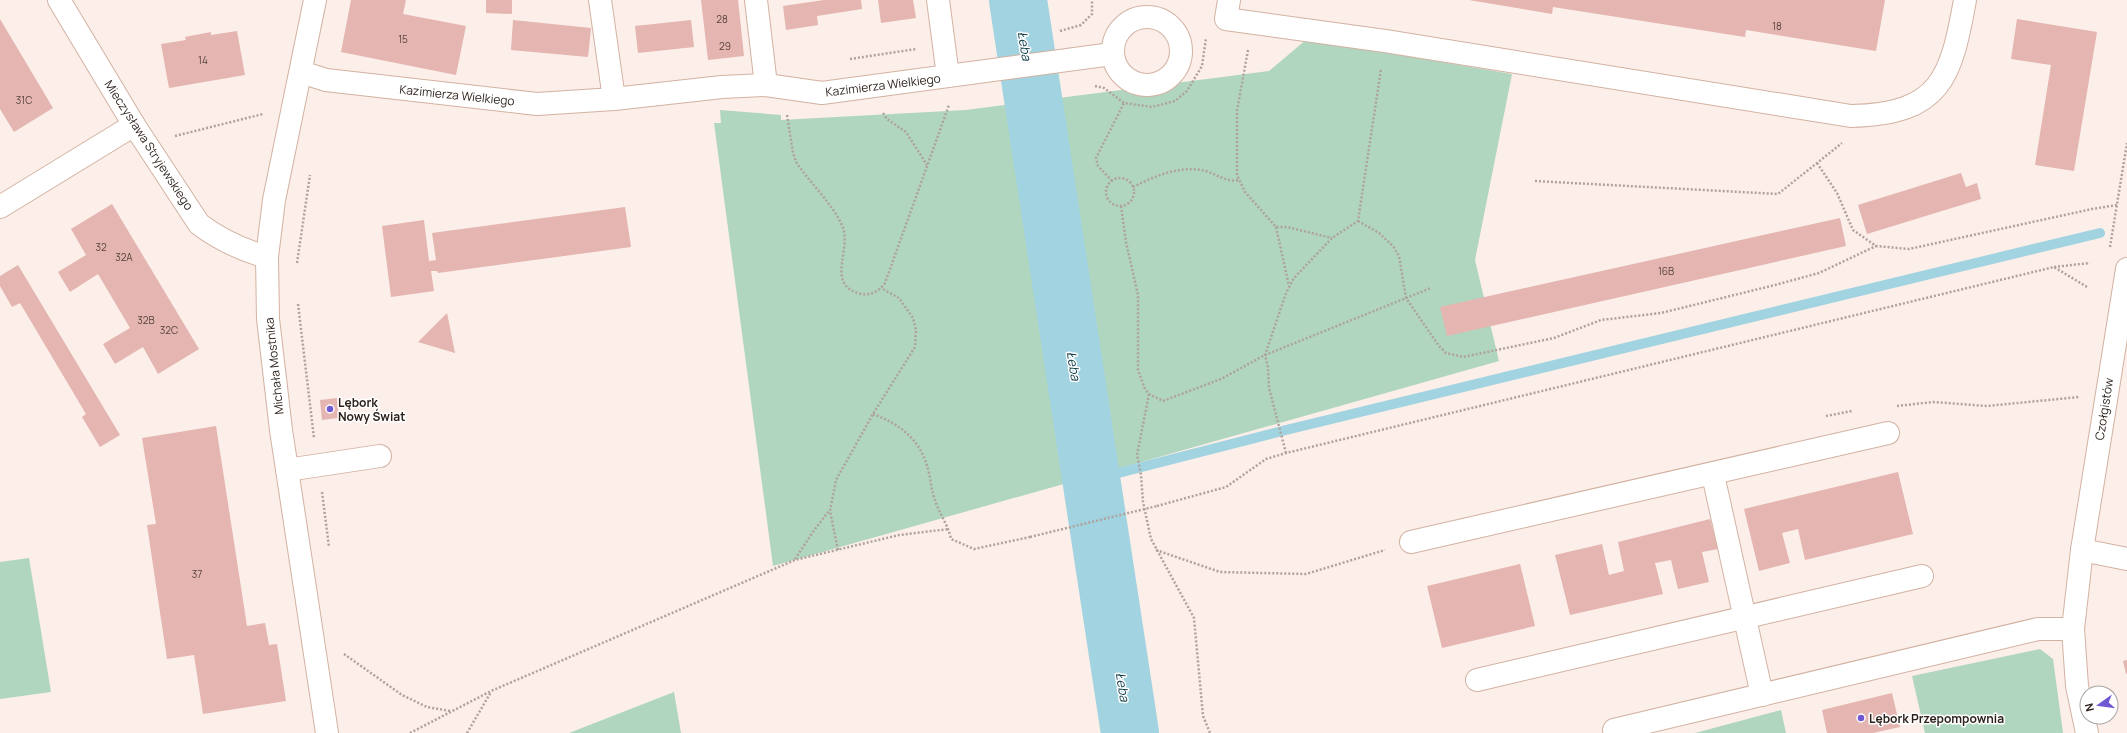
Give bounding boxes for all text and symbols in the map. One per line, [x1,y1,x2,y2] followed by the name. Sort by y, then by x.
[716,12,728,26] house number: 28
[1772,19,1782,33] house number: 18
[1014,30,1036,63] water label: Łeba
[398,32,408,46] house number: 15
[719,39,731,53] house number: 29
[198,53,208,67] house number: 14
[824,70,942,100] street label: Kazimierza Wielkiego
[101,77,197,213] street label: Mieczysława Stryjewskiego
[398,80,516,110] street label: Kazimierza Wielkiego
[16,93,32,107] house number: 31C
[95,240,107,254] house number: 32
[115,250,133,264] house number: 32A
[1658,264,1674,278] house number: 16B
[137,313,155,327] house number: 32B
[260,317,288,415] street label: Michała Mostnika
[160,323,178,337] house number: 32C
[1063,350,1085,383] water label: Łeba
[2091,377,2117,441] street label: Czołgistów
[338,394,405,425] place label: Lębork Nowy Świat
[325,404,335,414] marker: Lębork Nowy Świat
[192,567,202,581] house number: 37
[1112,671,1134,704] water label: Łeba
[2079,685,2119,725] north arrow
[2081,702,2097,713] text: N
[1869,710,2004,727] place label: Lębork Przepompownia
[1856,713,1866,723] marker: Lębork Przepompownia

